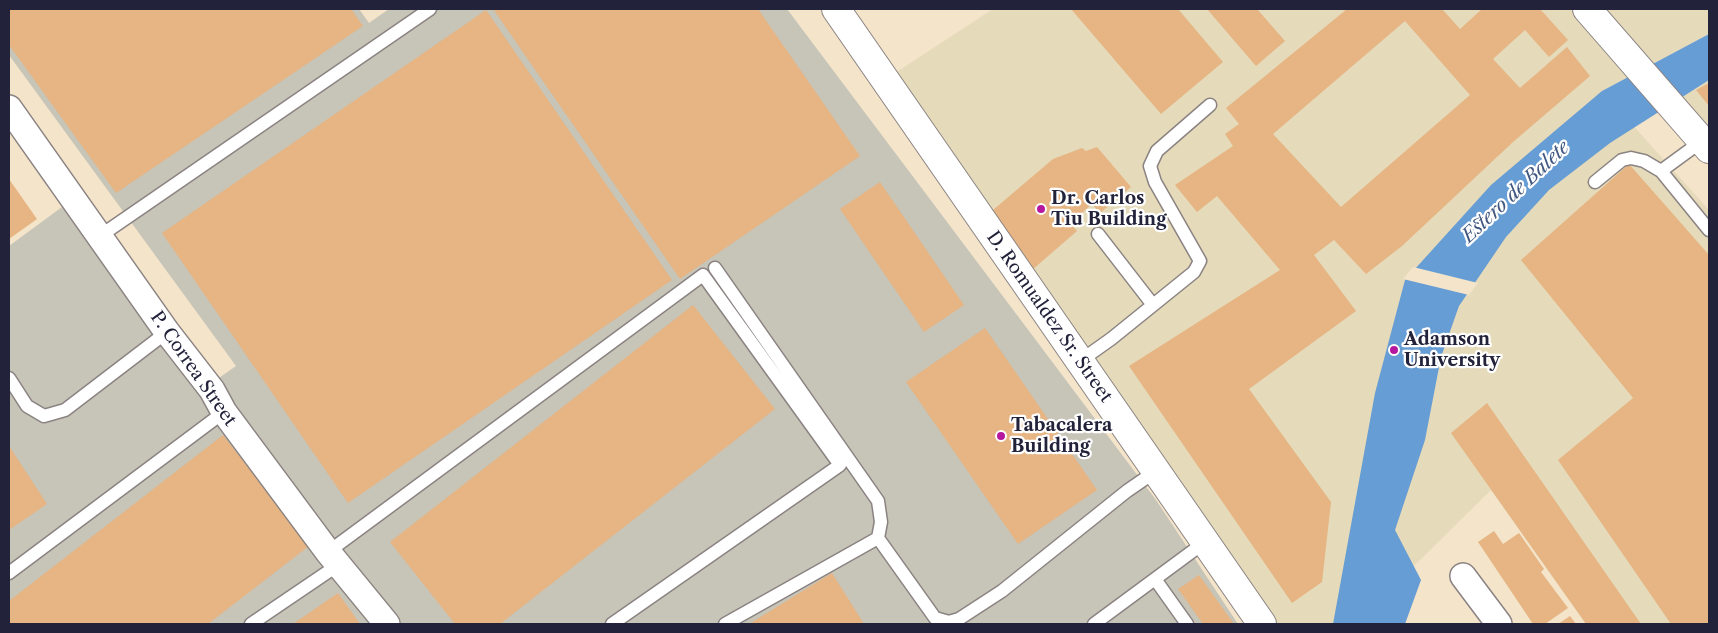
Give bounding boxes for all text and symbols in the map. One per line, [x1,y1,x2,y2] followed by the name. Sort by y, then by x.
[1457,136,1575,248] water label: Estero de Balete
[1051,188,1167,230] place label: Dr. Carlos Tiu Building
[1035,203,1047,215] marker: Dr. Carlos Tiu Building
[982,227,1116,407] street label: D. Romualdez Sr. Street
[145,307,241,431] street label: P. Correa Street
[1404,329,1500,372] place label: Adamson University
[1388,344,1400,356] marker: Adamson University
[1011,415,1112,458] place label: Tabacalera Building
[995,430,1007,442] marker: Tabacalera Building

